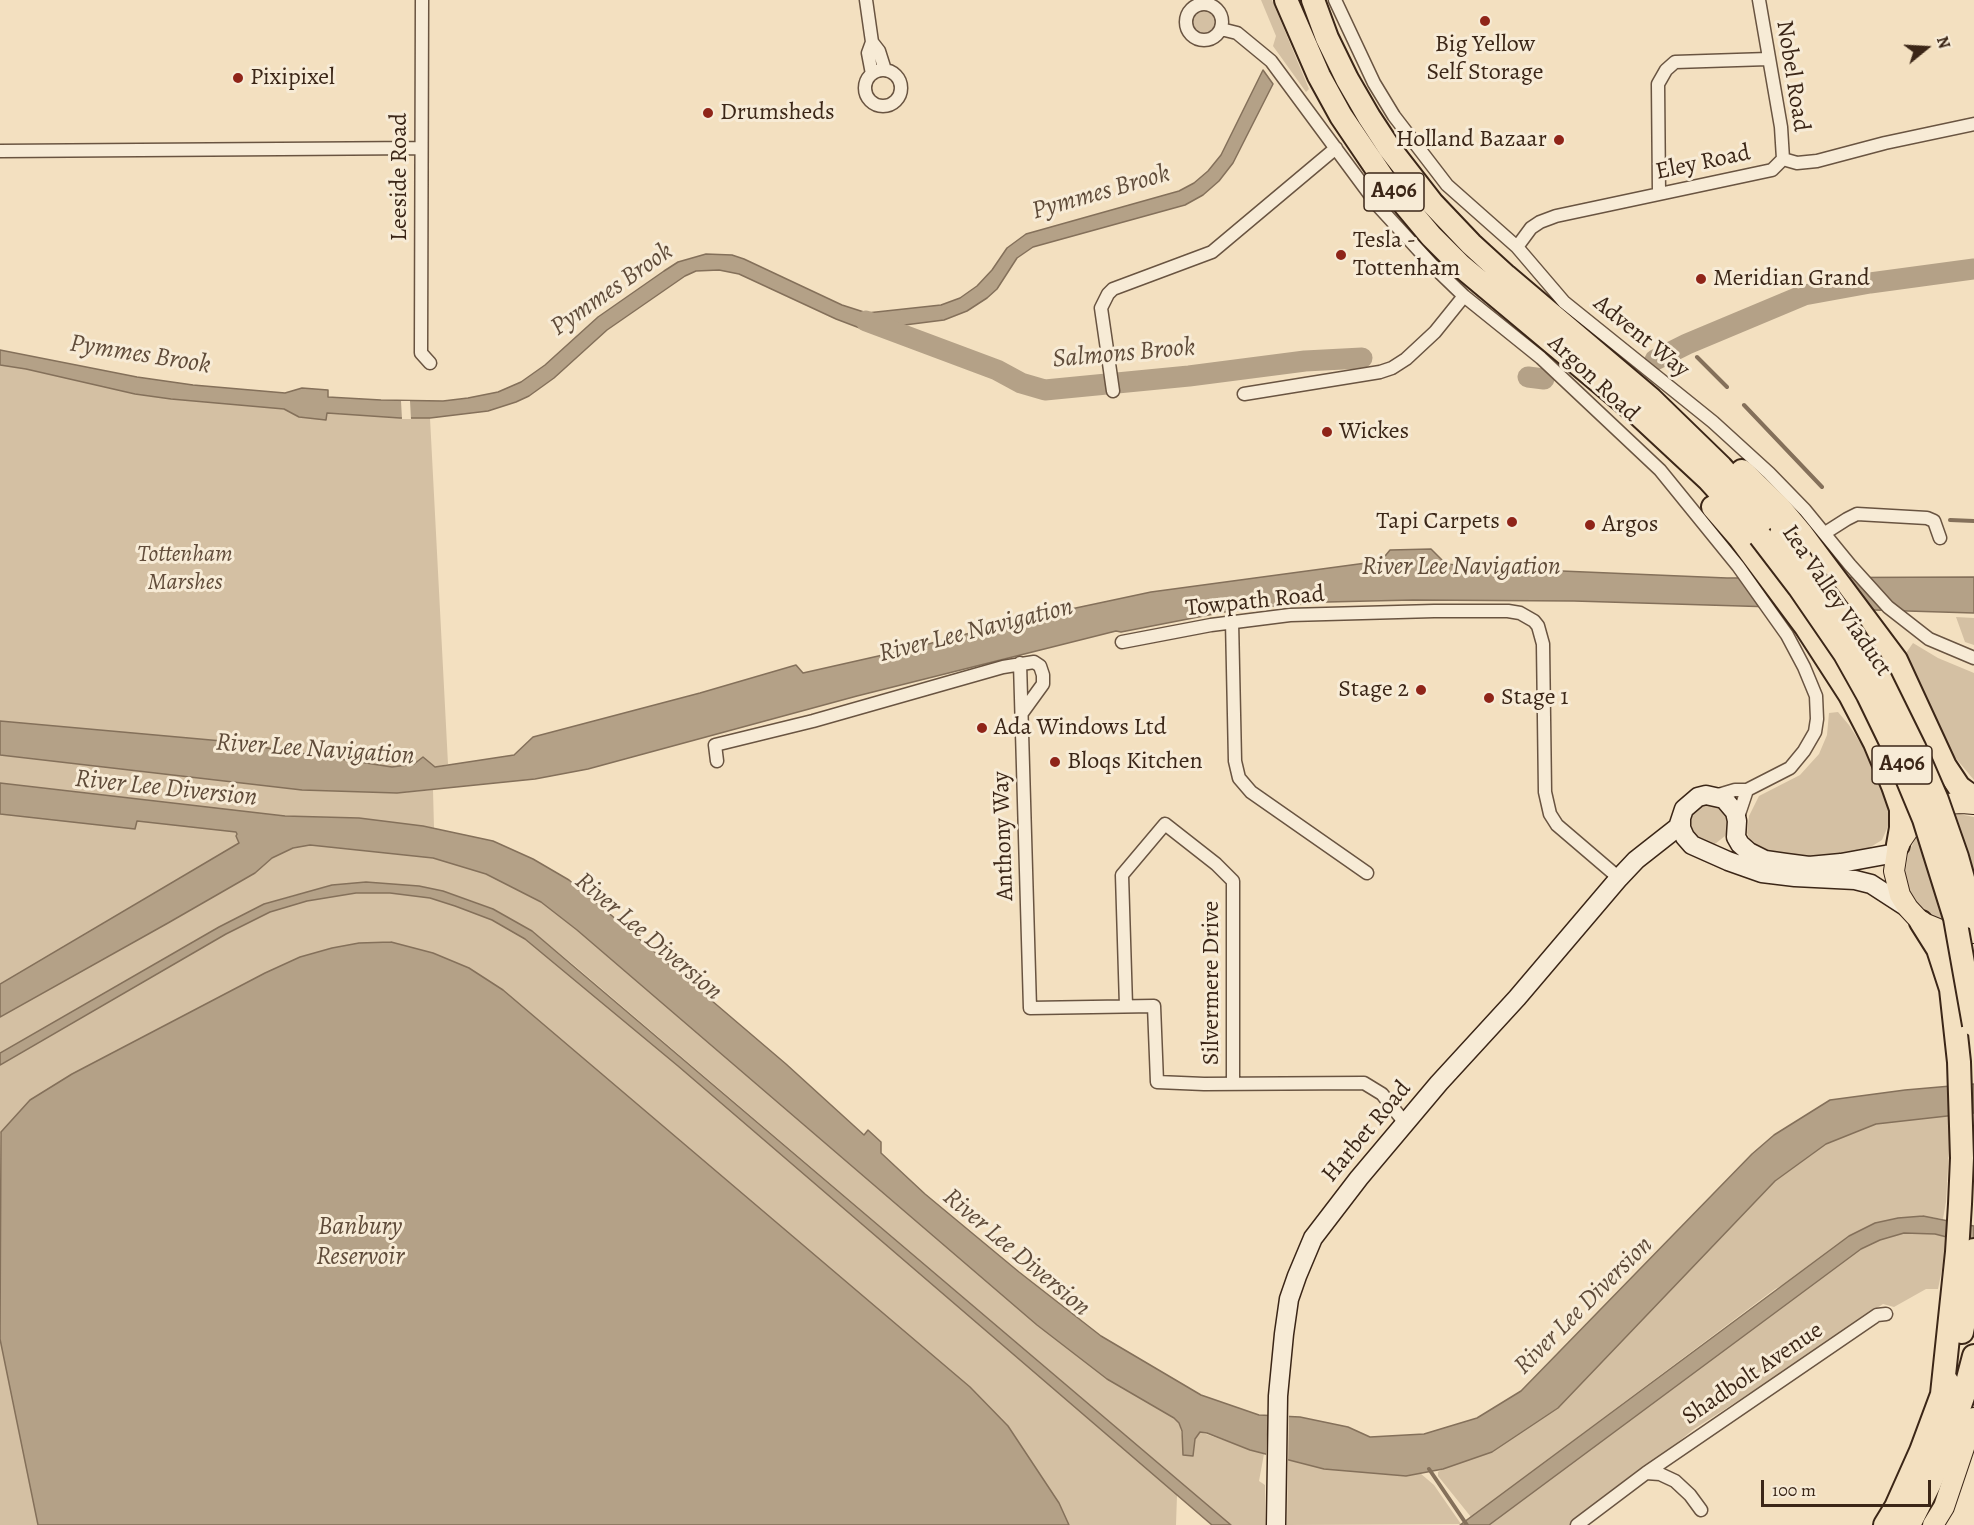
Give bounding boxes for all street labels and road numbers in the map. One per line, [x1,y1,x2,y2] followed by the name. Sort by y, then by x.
[1769,18,1815,134] street label: Nobel Road
[386,113,414,241] street label: Leeside Road
[1653,139,1753,187] street label: Eley Road
[1364,173,1424,211] road number: A406
[1587,290,1695,384] street label: Advent Way
[1541,329,1645,429] street label: Argon Road
[1775,520,1897,682] street label: Lea Valley Viaduct
[1184,580,1326,624] street label: Towpath Road
[1872,746,1932,784] road number: A406
[987,771,1021,901] street label: Anthony Way
[1198,901,1226,1065] street label: Silvermere Drive
[1316,1075,1418,1189] street label: Harbet Road
[1677,1316,1829,1432] street label: Shadbolt Avenue

